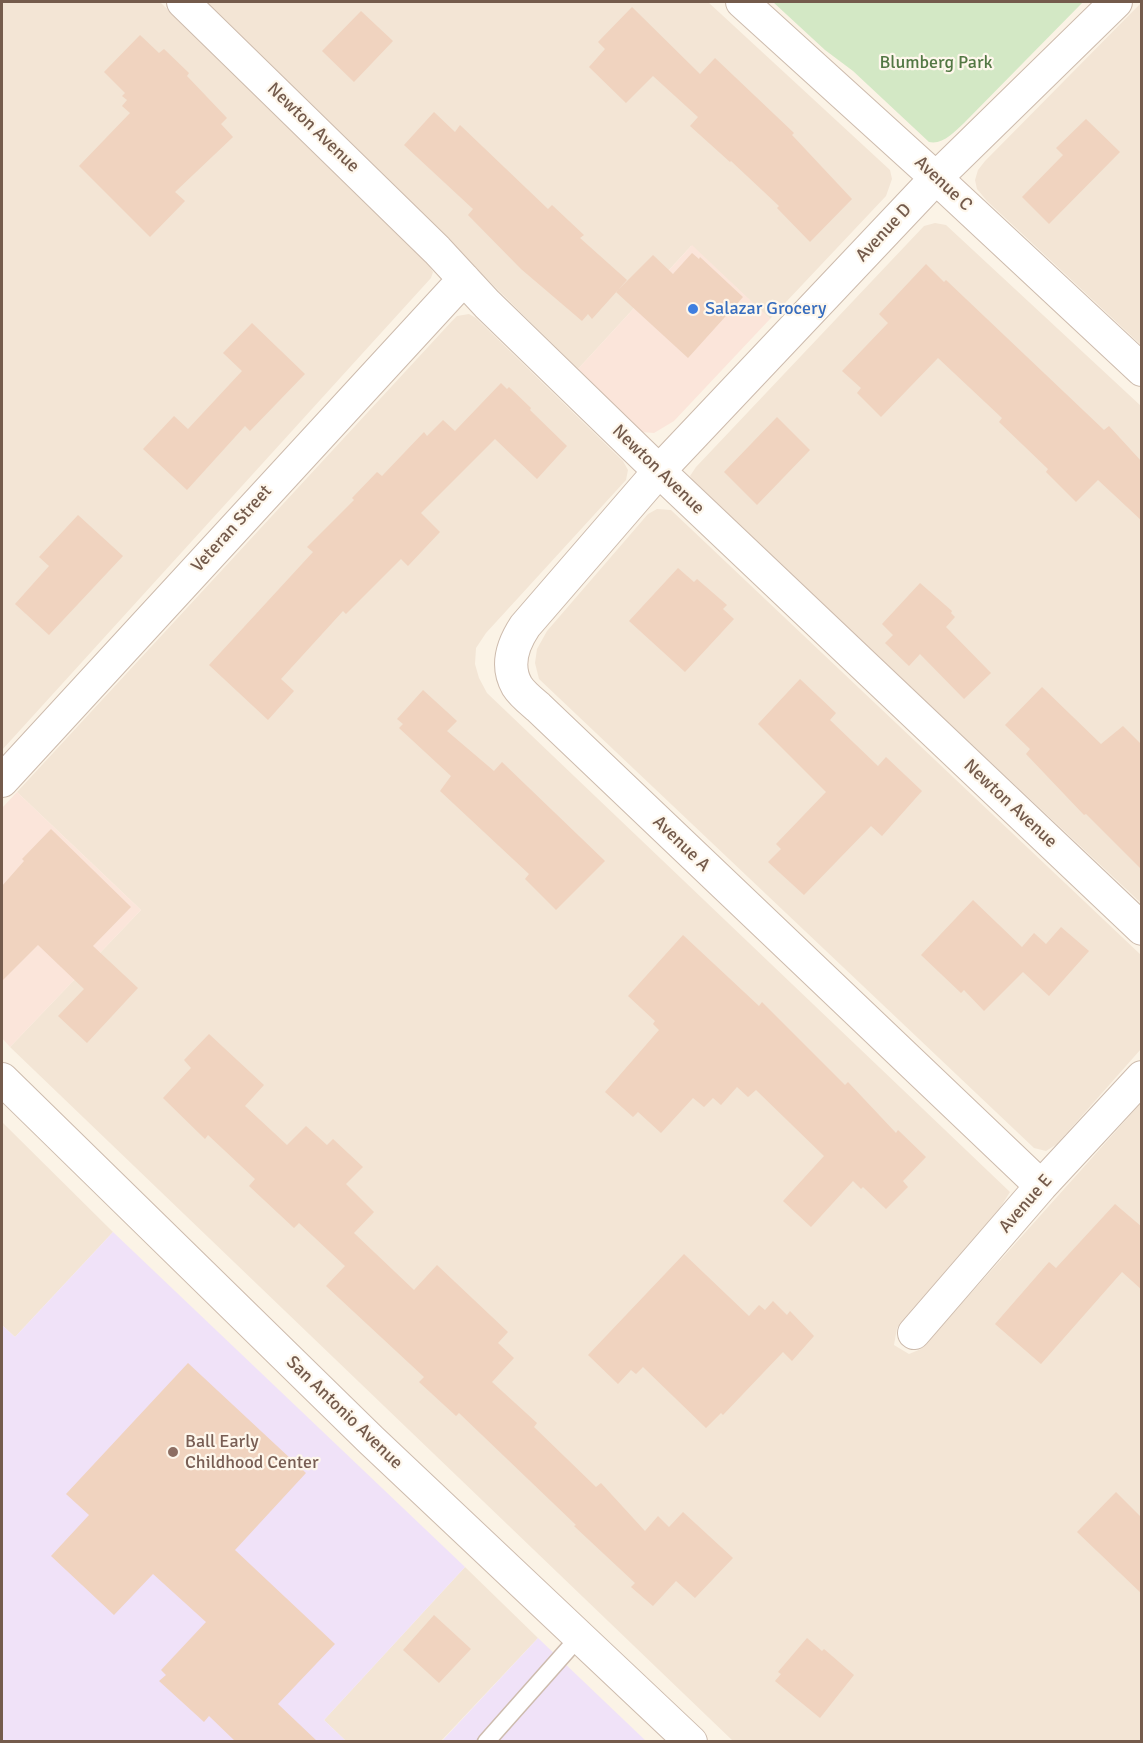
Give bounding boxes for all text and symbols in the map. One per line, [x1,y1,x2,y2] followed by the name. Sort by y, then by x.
[879,52,993,74] park label: Blumberg Park
[262,79,364,177] street label: Newton Avenue
[910,152,976,216] street label: Avenue C
[852,199,916,267] street label: Avenue D
[705,298,826,320] place label: Salazar Grocery
[686,302,700,316] marker: Salazar Grocery
[607,421,709,519] street label: Newton Avenue
[187,481,277,577] street label: Veteran Street
[959,755,1061,853] street label: Newton Avenue
[648,811,714,877] street label: Avenue A
[995,1170,1057,1238] street label: Avenue E
[281,1352,407,1474] street label: San Antonio Avenue
[185,1431,319,1474] place label: Ball Early Childhood Center
[166,1445,180,1459] marker: Ball Early Childhood Center

